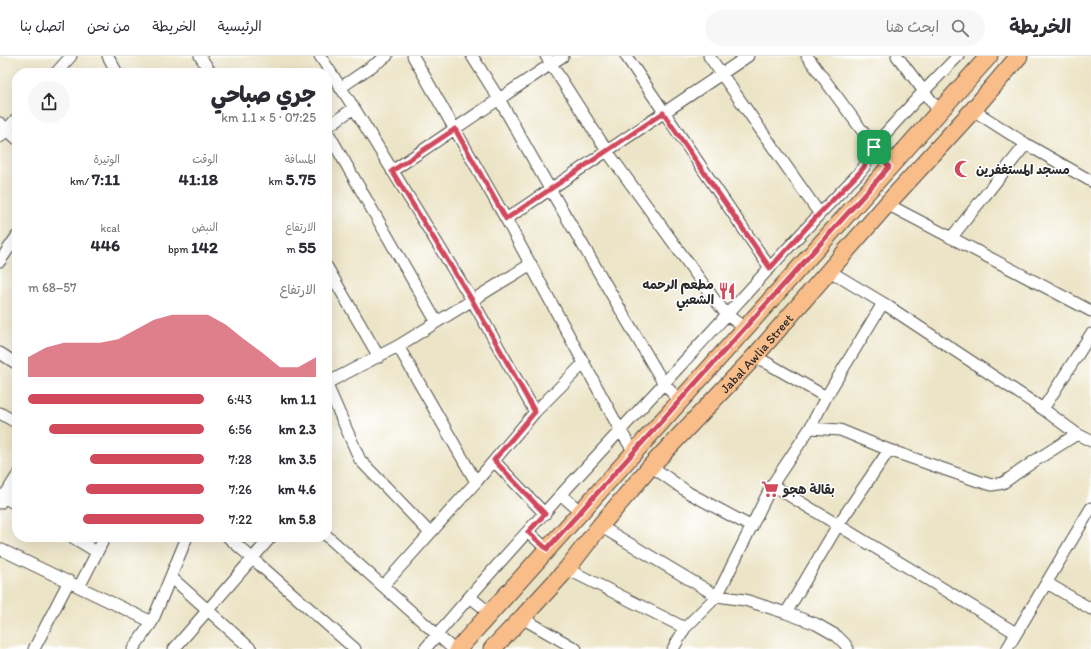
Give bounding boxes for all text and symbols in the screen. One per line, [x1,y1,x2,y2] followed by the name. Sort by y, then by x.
[705,10,985,46] search box
[1009,15,1071,38] text: الخريطة
[949,17,971,39] icon: search
[20,18,65,35] text: اتصل بنا
[87,18,130,35] text: من نحن
[152,18,196,35] text: الخريطة
[218,18,262,35] text: الرئيسية
[886,18,939,36] text: ابحث هنا
[28,81,70,123] button: share
[211,81,316,108] text: جري صباحي
[221,110,316,125] text: 07:25 · 5 × 1.1 km
[857,130,891,164] pin
[863,136,885,158] icon: arrive
[93,153,120,166] text: الوتيرة
[192,153,218,166] text: الوقت
[285,153,316,166] text: المسافة
[953,159,973,179] mosque icon: مسجد المستغفرين
[976,162,1070,178] place label: مسجد المستغفرين
[92,169,120,189] text: 7:11
[179,169,218,189] text: 41:18
[286,169,316,189] text: 5.75
[70,175,92,188] text: /km
[269,175,286,188] text: km
[192,221,218,234] text: النبض
[285,221,316,234] text: الارتفاع
[100,222,120,235] text: kcal
[91,235,120,255] text: 446
[191,237,218,257] text: 142
[298,237,316,257] text: 55
[168,243,191,256] text: bpm
[286,243,298,256] text: m
[642,277,714,312] place label: مطعم الرحمه الشعبي
[28,280,76,295] text: 57–68 m
[717,281,737,301] restaurant icon: مطعم الرحمه الشعبي
[280,282,316,297] text: الارتفاع
[717,311,796,396] street label: Jabal Awlia Street
[227,392,252,407] text: 6:43
[281,392,316,407] text: 1.1 km
[228,422,252,437] text: 6:56
[279,422,316,437] text: 2.3 km
[228,452,252,467] text: 7:28
[279,452,316,467] text: 3.5 km
[760,479,780,499] supermarket icon: بقالة هجو
[229,482,252,497] text: 7:26
[278,482,316,497] text: 4.6 km
[782,482,835,498] place label: بقالة هجو
[229,512,252,527] text: 7:22
[279,512,316,527] text: 5.8 km

